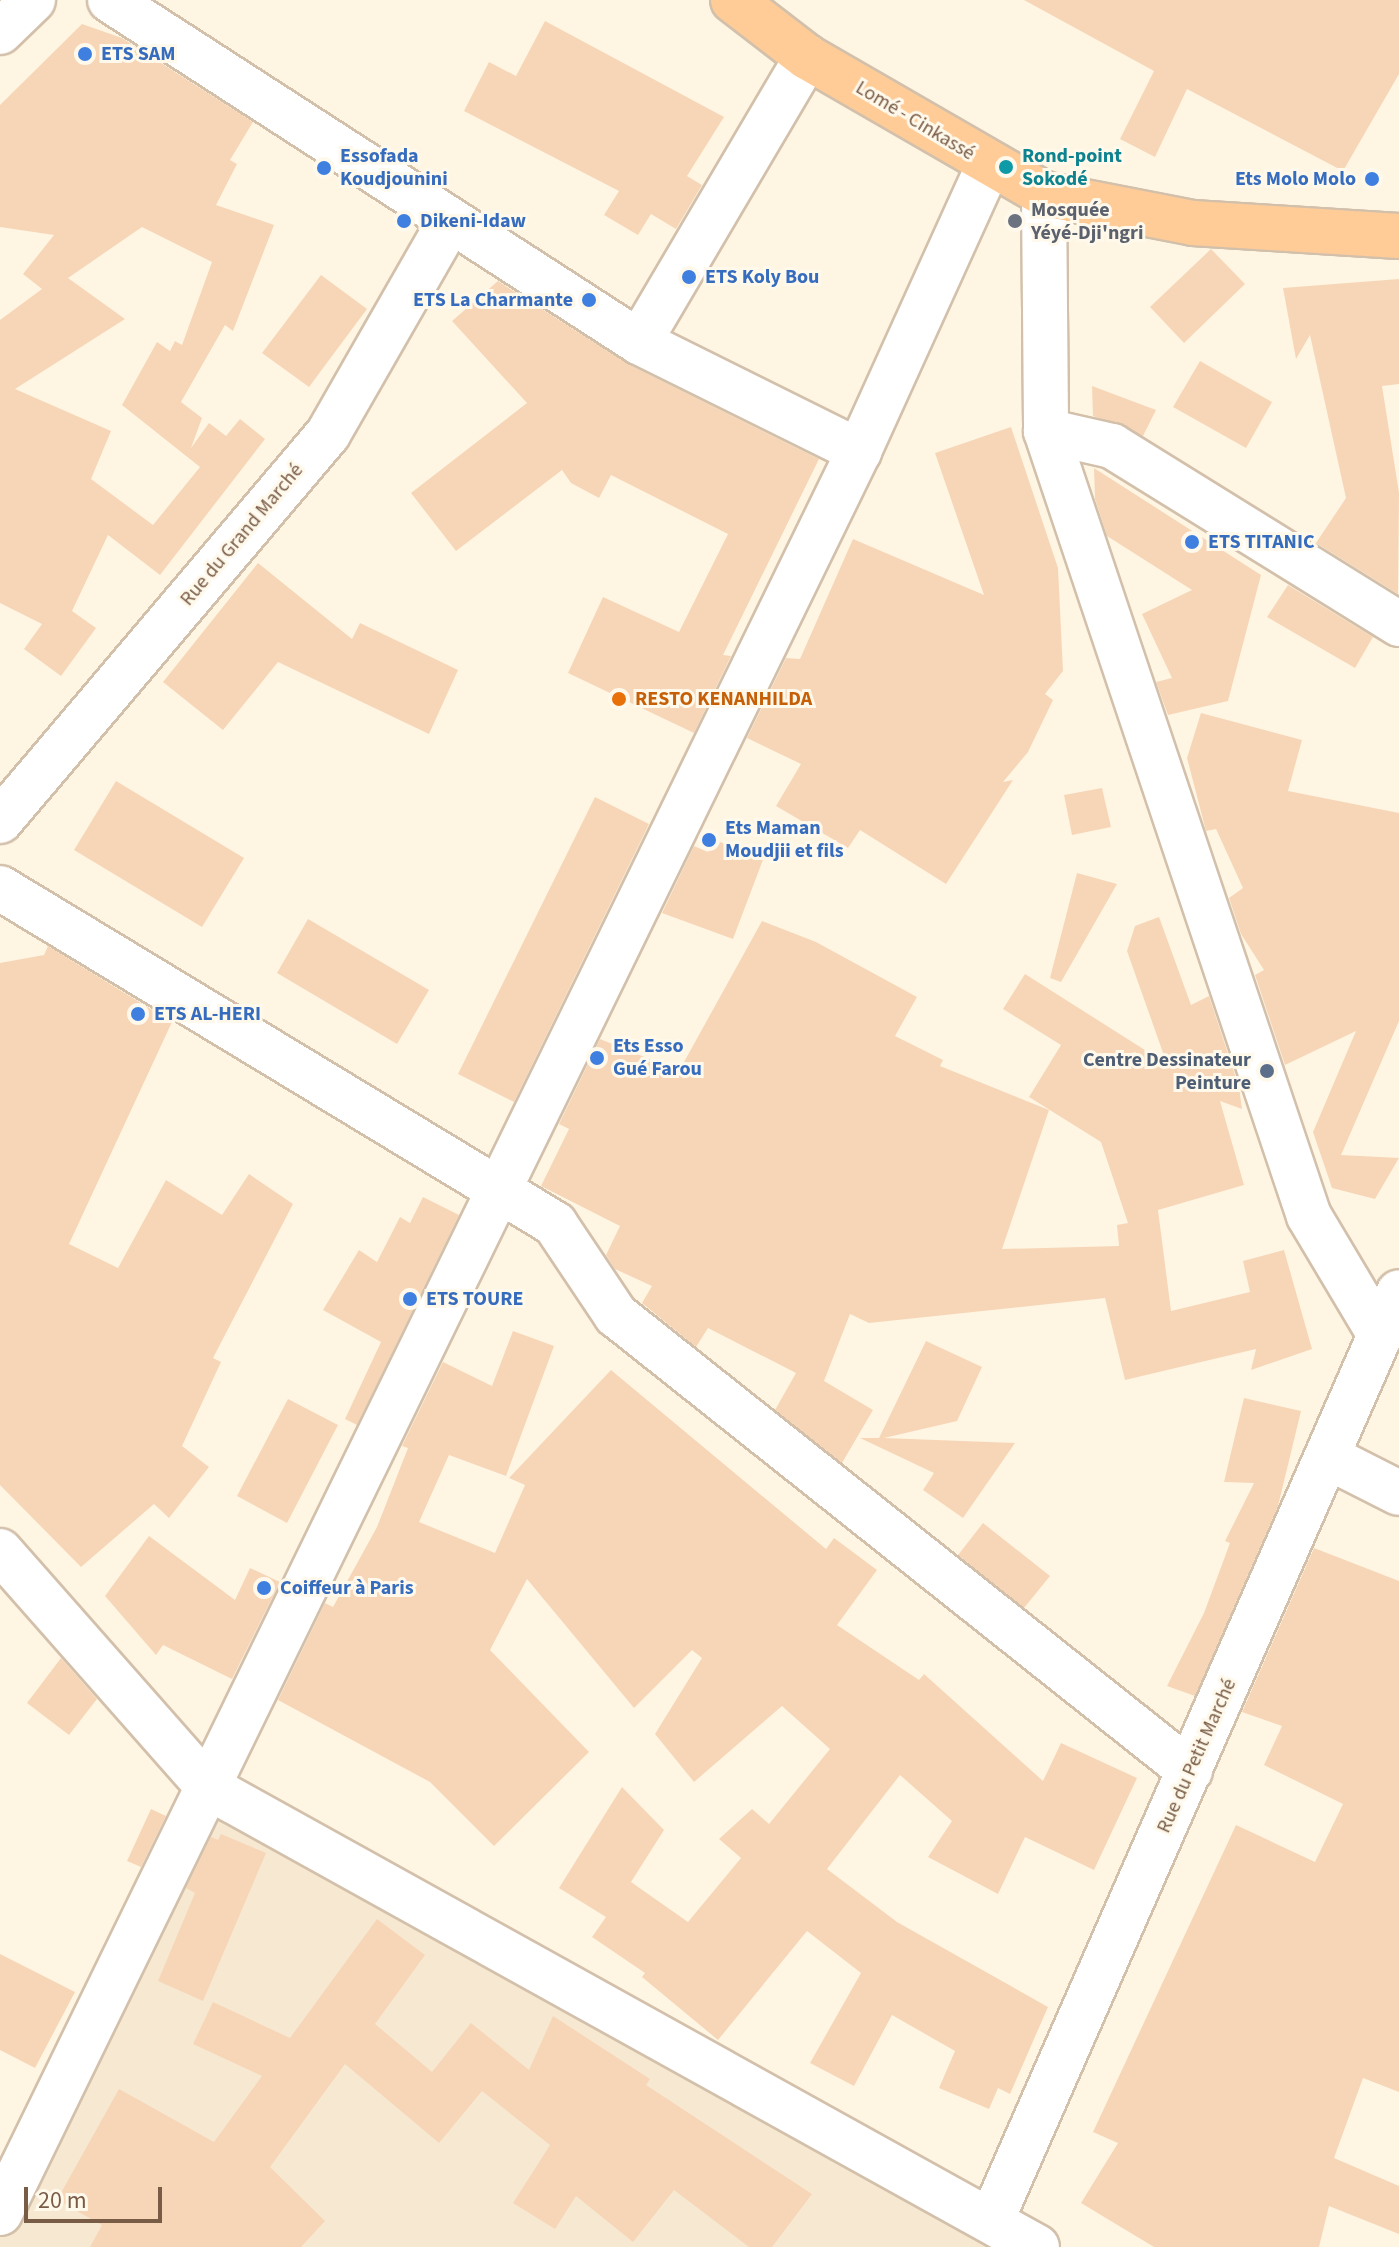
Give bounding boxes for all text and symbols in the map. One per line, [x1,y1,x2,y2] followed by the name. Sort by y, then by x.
[101,42,176,66] place label: ETS SAM
[76,45,94,63] marker: ETS SAM
[851,76,979,166] street label: Lomé - Cinkassé
[340,144,448,191] place label: Essofada Koudjounini
[1022,144,1122,191] place label: Rond-point Sokodé
[997,158,1015,176] marker: Rond-point Sokodé
[315,159,333,177] marker: Essofada Koudjounini
[1235,167,1356,191] place label: Ets Molo Molo
[1363,170,1381,188] marker: Ets Molo Molo
[1031,198,1143,245] place label: Mosquée Yéyé-Dji'ngri
[420,209,526,233] place label: Dikeni-Idaw
[395,212,413,230] marker: Dikeni-Idaw
[1006,212,1024,230] marker: Mosquée Yéyé-Dji'ngri
[705,265,819,289] place label: ETS Koly Bou
[680,268,698,286] marker: ETS Koly Bou
[413,288,573,312] place label: ETS La Charmante
[580,291,598,309] marker: ETS La Charmante
[175,459,309,611] street label: Rue du Grand Marché
[1208,530,1315,554] place label: ETS TITANIC
[1183,533,1201,551] marker: ETS TITANIC
[635,687,812,711] place label: RESTO KENANHILDA
[610,690,628,708] marker: RESTO KENANHILDA
[725,816,843,863] place label: Ets Maman Moudjii et fils
[700,831,718,849] marker: Ets Maman Moudjii et fils
[154,1002,261,1026] place label: ETS AL-HERI
[129,1005,147,1023] marker: ETS AL-HERI
[613,1034,702,1081] place label: Ets Esso Gué Farou
[1083,1048,1251,1095] place label: Centre Dessinateur Peinture
[588,1049,606,1067] marker: Ets Esso Gué Farou
[1258,1062,1276,1080] marker: Centre Dessinateur Peinture
[426,1287,523,1311] place label: ETS TOURE
[401,1290,419,1308] marker: ETS TOURE
[280,1576,414,1600] place label: Coiffeur à Paris
[255,1579,273,1597] marker: Coiffeur à Paris
[1152,1675,1242,1837] street label: Rue du Petit Marché
[28,2171,166,2221] scale bar
[38,2183,87,2218] text: 20 m

